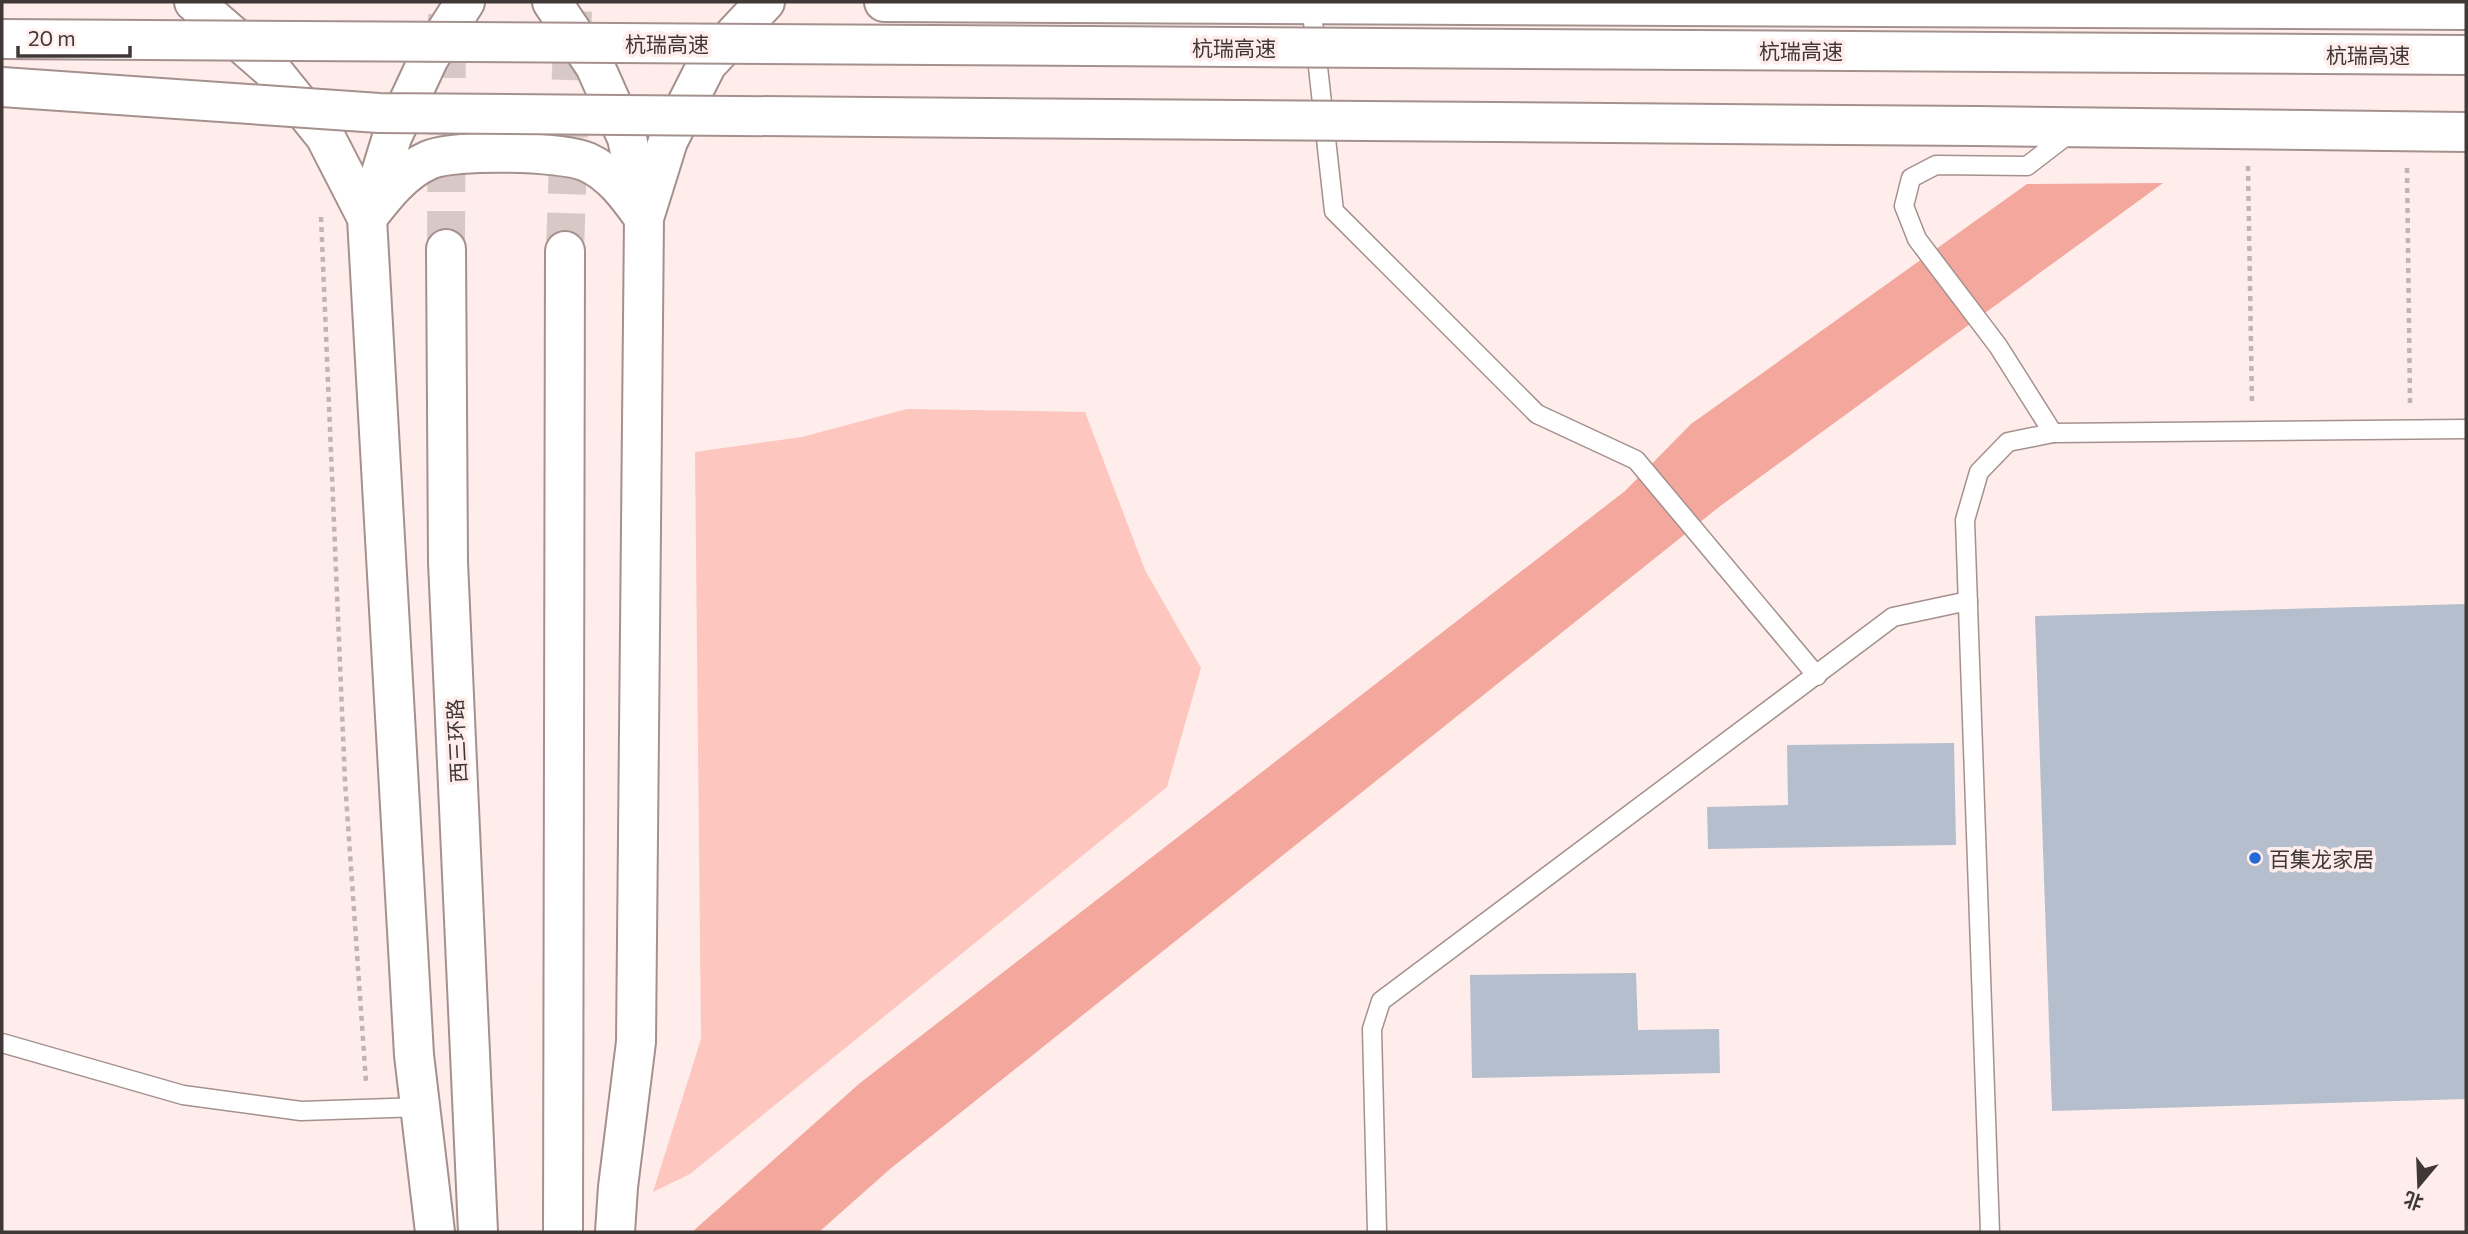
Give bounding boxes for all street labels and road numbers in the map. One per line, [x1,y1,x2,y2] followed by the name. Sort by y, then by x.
[625,31,709,56] street label: 杭瑞高速
[1192,35,1276,60] street label: 杭瑞高速
[1759,38,1843,63] street label: 杭瑞高速
[2326,42,2410,67] street label: 杭瑞高速
[441,698,471,784] street label: 西三环路

